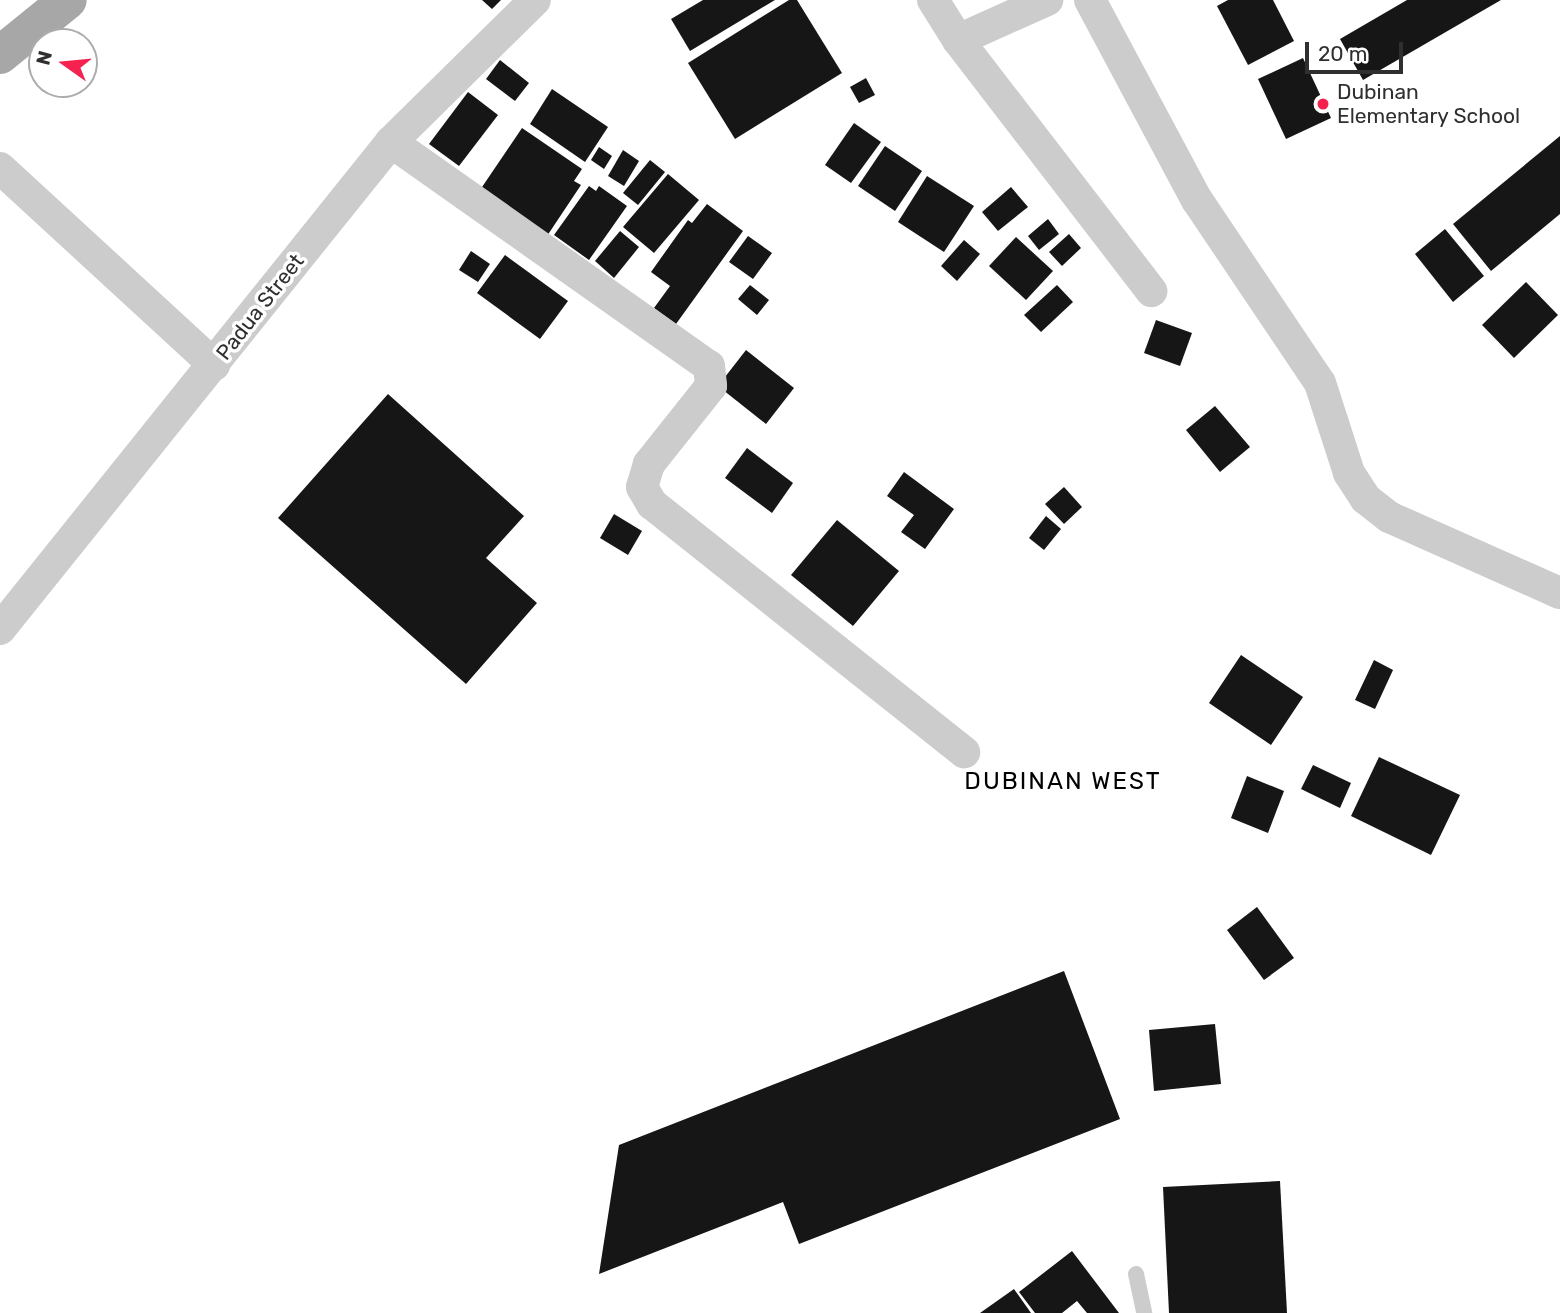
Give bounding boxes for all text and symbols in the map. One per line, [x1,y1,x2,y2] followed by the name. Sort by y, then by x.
[28,28,98,98] north arrow
[1308,28,1406,72] scale bar
[1318,41,1367,66] text: 20 m
[31,48,57,68] text: N
[1337,79,1521,129] place label: Dubinan Elementary School
[1315,96,1331,112] marker: Dubinan Elementary School
[211,249,309,365] street label: Padua Street
[966,768,1160,796] district label: DUBINAN WEST

